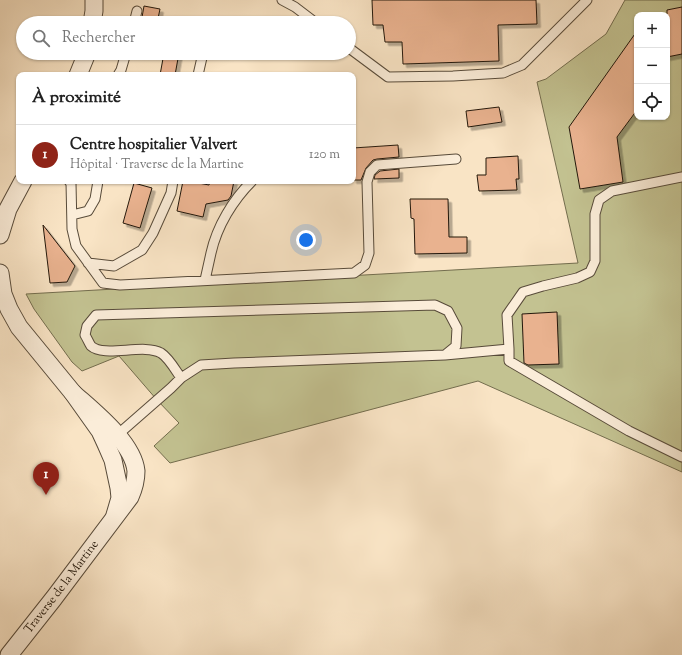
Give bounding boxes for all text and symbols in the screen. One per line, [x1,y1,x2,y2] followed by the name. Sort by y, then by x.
[634,12,670,120] map controls
[634,12,670,48] button: +
[16,16,356,60] search box
[30,27,52,49] icon: search
[62,28,135,49] text: Rechercher
[634,48,670,84] button: −
[634,84,670,120] button: locate
[32,86,121,110] text: À proximité
[70,135,237,156] text: Centre hospitalier Valvert
[43,146,47,164] text: 1
[309,146,340,164] text: 120 m
[70,156,244,174] text: Hôpital · Traverse de la Martine
[296,230,316,250] your location
[33,462,59,495] pin: 1
[20,536,104,638] street label: Traverse de la Martine

